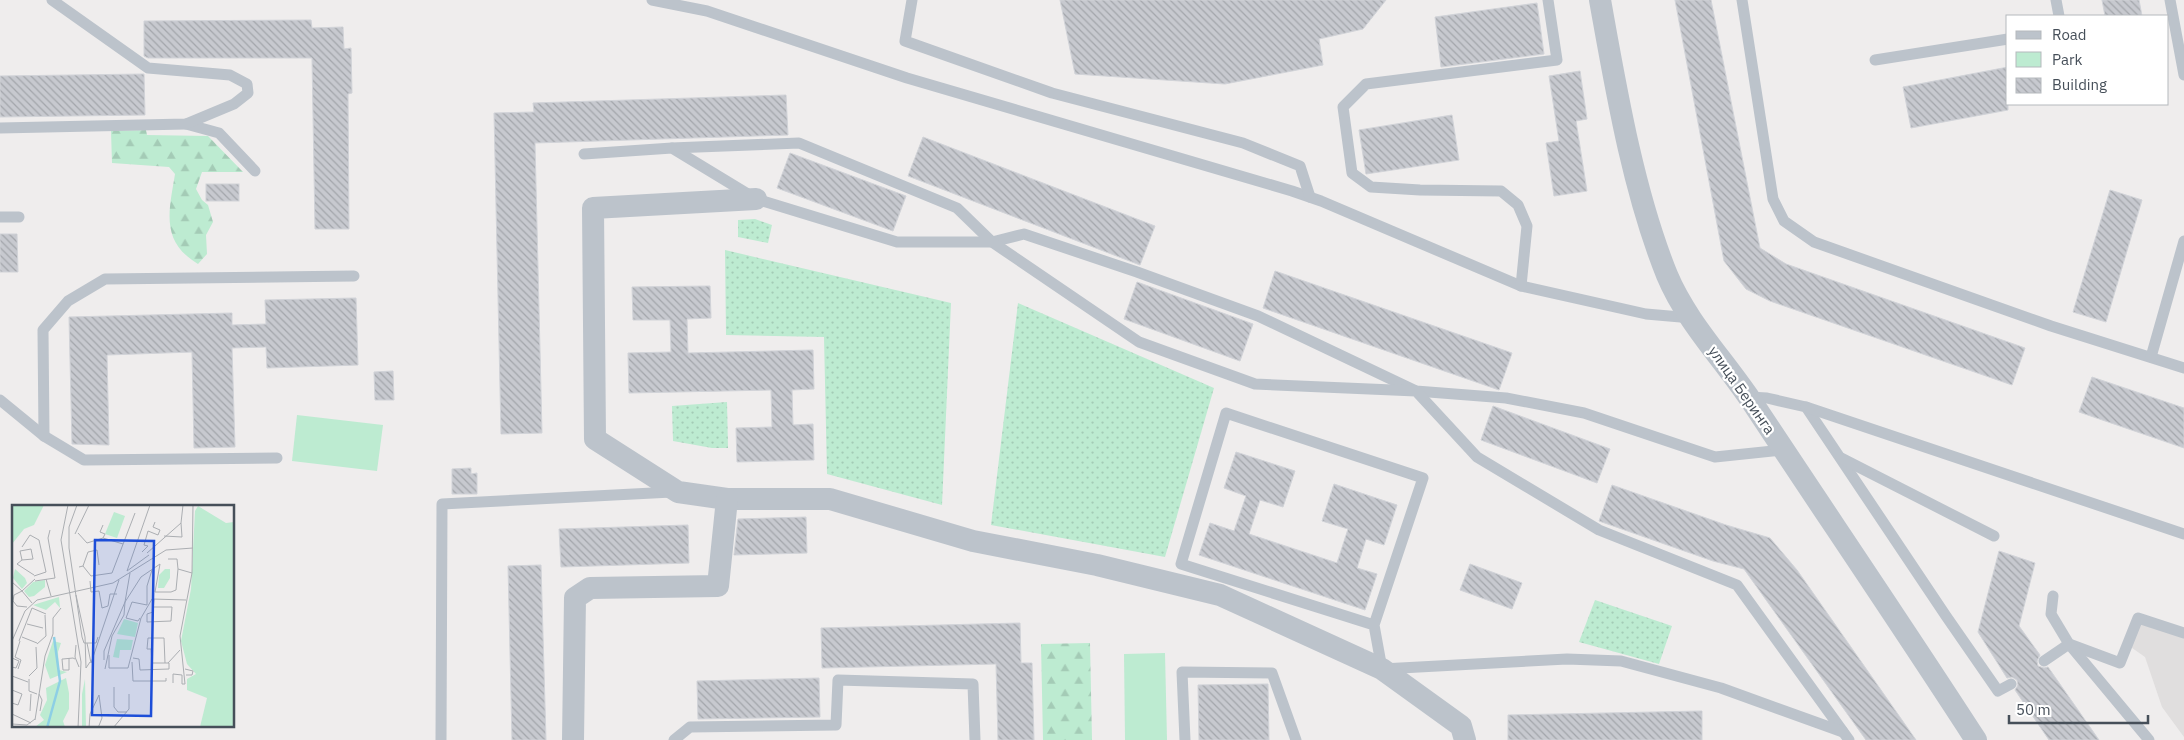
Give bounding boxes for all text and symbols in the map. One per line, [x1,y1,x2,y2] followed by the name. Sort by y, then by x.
[2006,15,2169,105] legend
[2052,25,2087,44] text: Road
[2052,50,2082,69] text: Park
[2052,75,2107,94] text: Building
[1705,342,1779,438] street label: улица Беринга
[12,505,235,728] inset map
[2009,692,2148,724] scale bar
[2016,700,2051,719] text: 50 m

